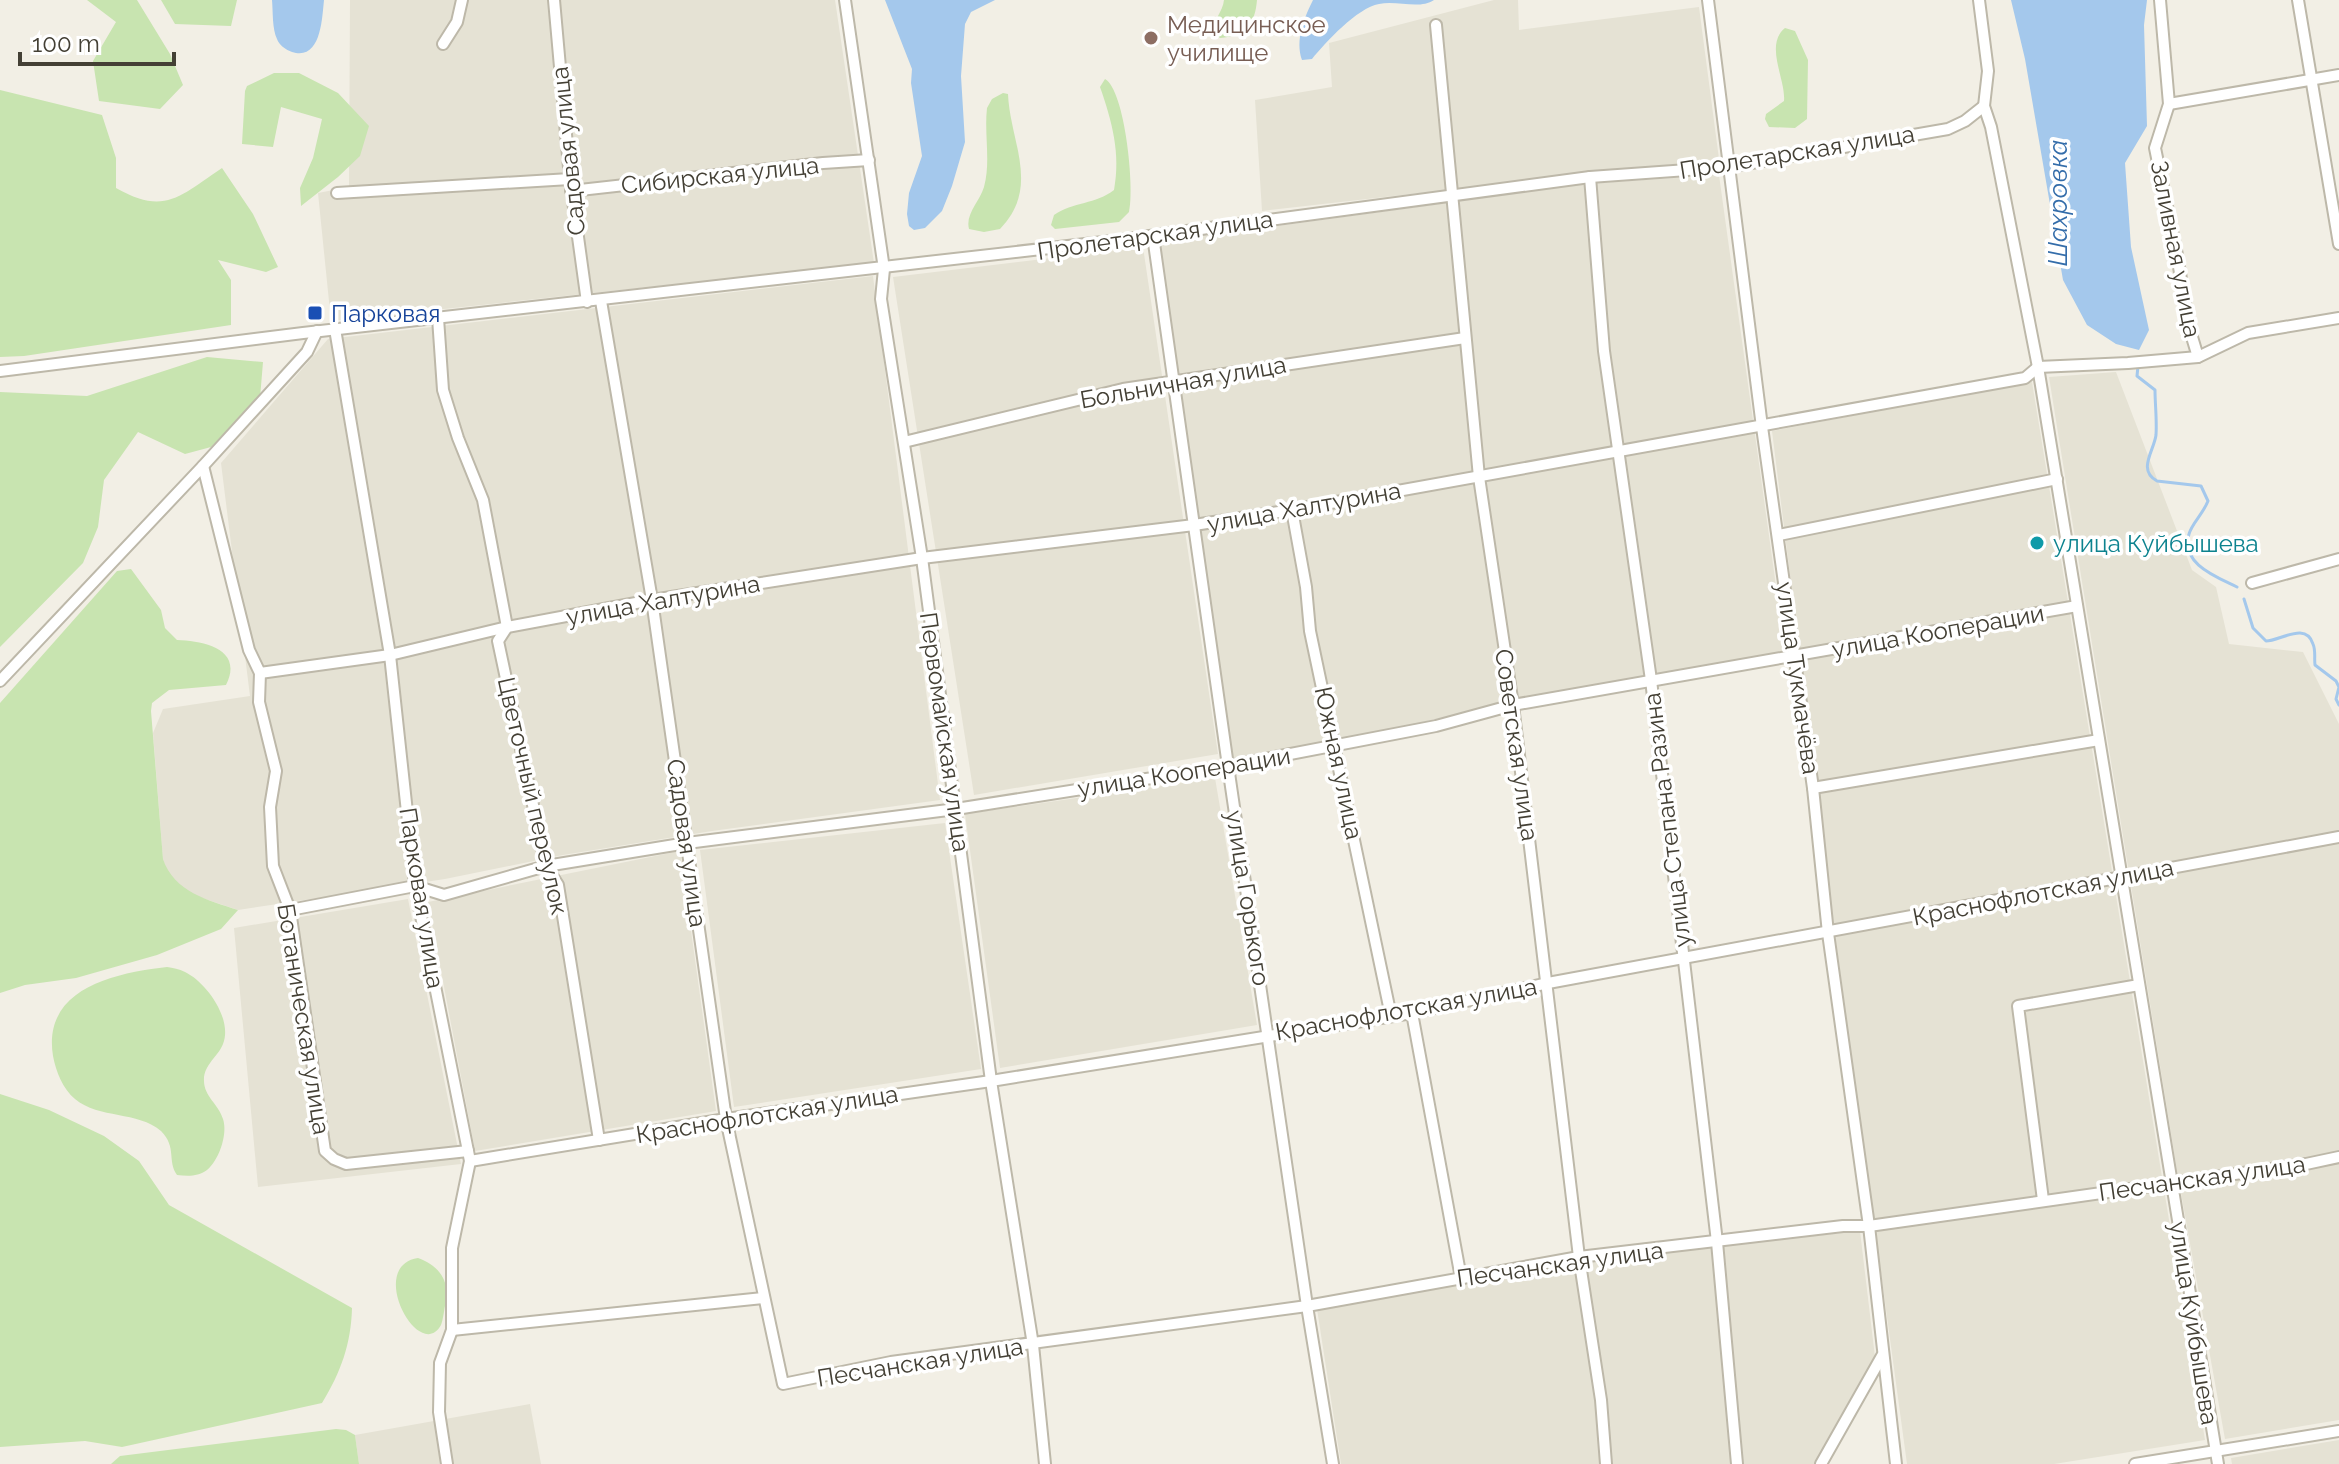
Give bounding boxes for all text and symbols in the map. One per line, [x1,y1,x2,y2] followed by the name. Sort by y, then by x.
[1167,10,1326,67] place label: Медицинское училище
[20,16,174,66] scale bar
[32,29,100,58] text: 100 m
[1142,29,1160,47] marker: Медицинское училище
[545,65,591,237] street label: Садовая улица
[1677,119,1917,185] street label: Пролетарская улица
[2043,140,2073,266] water label: Шахровка
[620,150,820,200] street label: Сибирская улица
[2145,158,2207,340] street label: Заливная улица
[1035,204,1275,266] street label: Пролетарская улица
[331,299,441,328] place label: Парковая
[306,304,324,322] marker: Парковая
[1078,350,1288,414] street label: Больничная улица
[1205,476,1403,538] street label: улица Халтурина
[2053,529,2259,558] place label: улица Куйбышева
[2028,534,2046,552] marker: улица Куйбышева
[564,569,762,631] street label: улица Халтурина
[1770,580,1826,776] street label: улица Тукмачёва
[1830,598,2046,664] street label: улица Кооперации
[914,610,976,854] street label: Первомайская улица
[1489,647,1545,843] street label: Советская улица
[492,674,574,918] street label: Цветочный переулок
[1309,684,1369,842] street label: Южная улица
[1637,691,1697,949] street label: улица Степана Разина
[1076,741,1292,803] street label: улица Кооперации
[661,757,713,929] street label: Садовая улица
[393,805,451,991] street label: Парковая улица
[1220,808,1276,988] street label: улица Горького
[1910,852,2176,932] street label: Краснофлотская улица
[271,901,337,1137] street label: Ботаническая улица
[1273,972,1539,1046] street label: Краснофлотская улица
[634,1079,900,1149] street label: Краснофлотская улица
[2097,1149,2307,1207] street label: Песчанская улица
[2164,1219,2224,1427] street label: улица Куйбышева
[1455,1235,1665,1293] street label: Песчанская улица
[815,1331,1025,1393] street label: Песчанская улица

